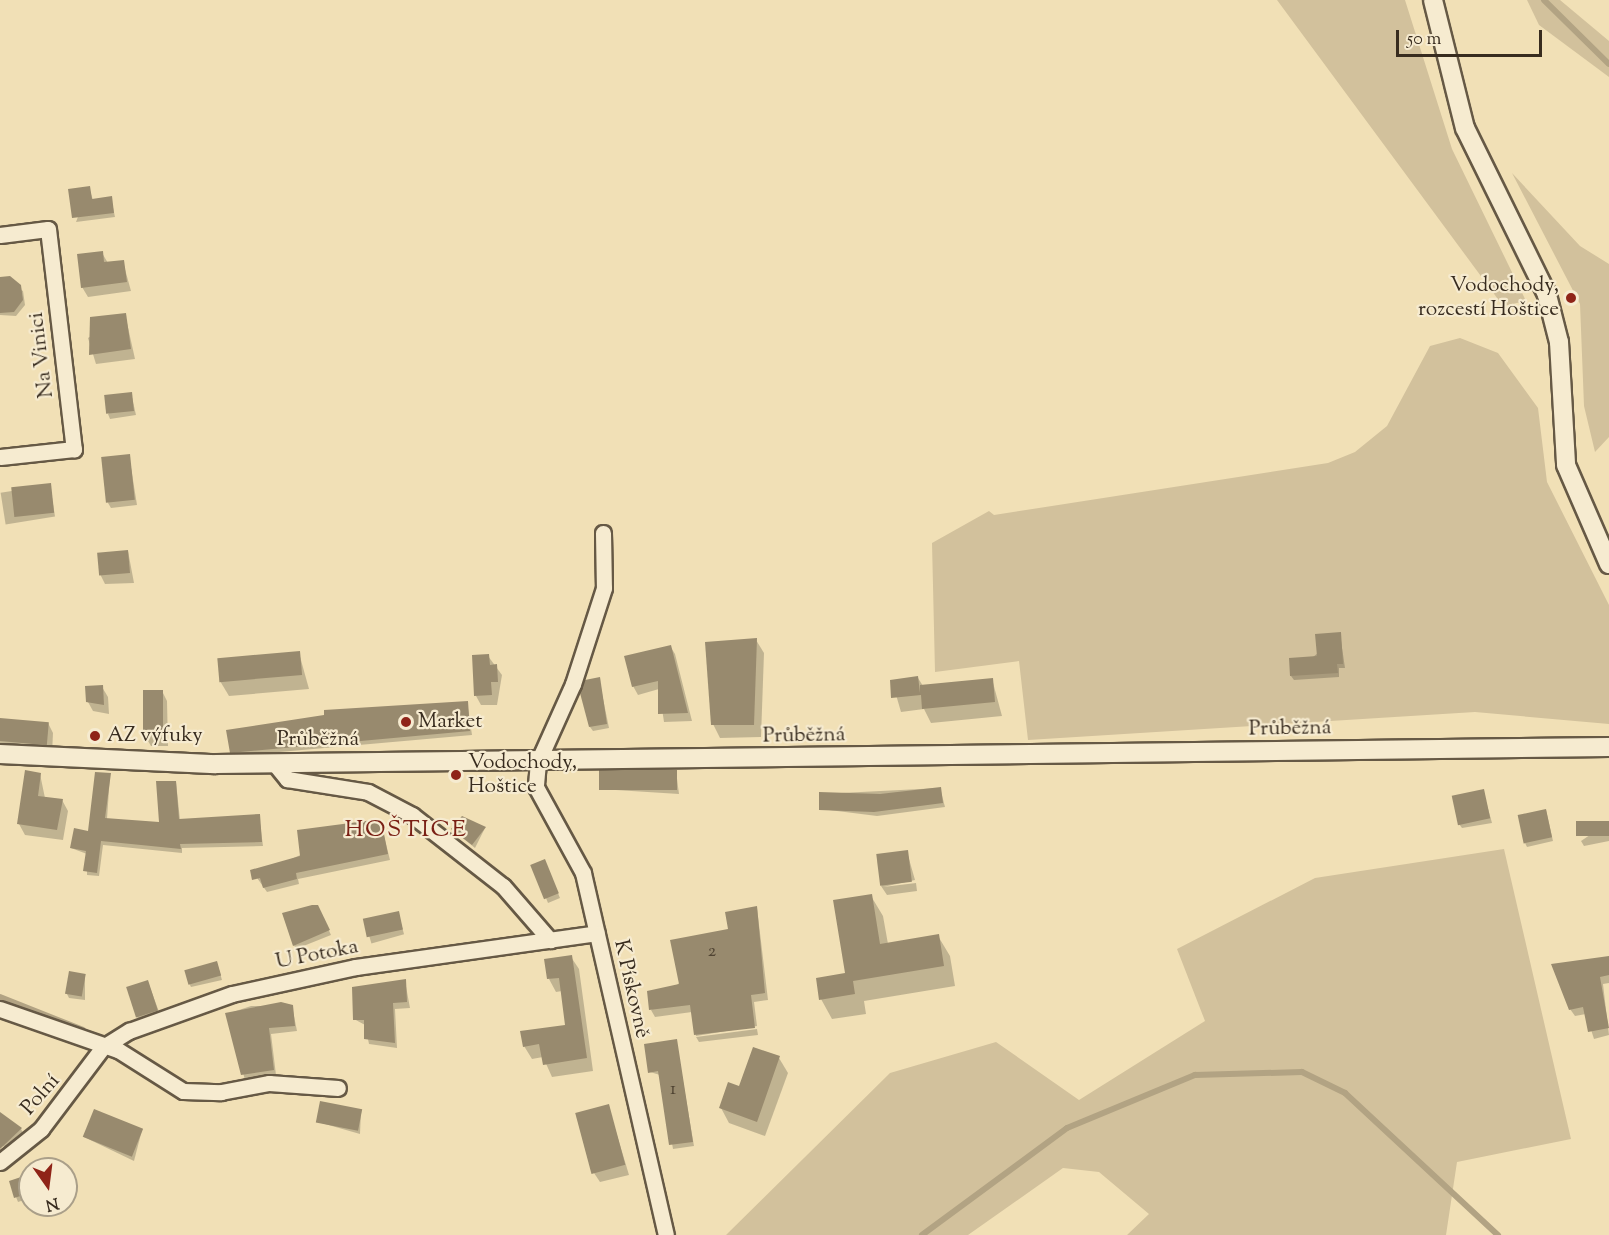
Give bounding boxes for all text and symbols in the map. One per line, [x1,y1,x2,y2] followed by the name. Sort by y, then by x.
[1399,18,1544,56] scale bar
[1407,27,1441,53] text: 50 m
[1418,273,1559,323] place label: Vodochody, rozcestí Hoštice
[1564,291,1578,305] marker: Vodochody, rozcestí Hoštice
[24,311,60,399] street label: Na Vinici
[418,709,482,735] place label: Market
[399,715,413,729] marker: Market
[1248,716,1332,742] street label: Průběžná
[107,723,203,749] place label: AZ výfuky
[762,723,846,749] street label: Průběžná
[277,727,359,753] street label: Průběžná
[88,729,102,743] marker: AZ výfuky
[468,750,577,800] place label: Vodochody, Hoštice
[449,768,463,782] marker: Vodochody, Hoštice
[345,817,467,845] district label: HOŠTICE
[274,935,360,975] street label: U Potoka
[607,937,655,1041] street label: K Pískovně
[708,941,716,963] house number: 2
[16,1069,66,1121] street label: Polní
[670,1079,676,1101] house number: 1
[18,1157,78,1217] north arrow
[43,1190,61,1216] text: N

